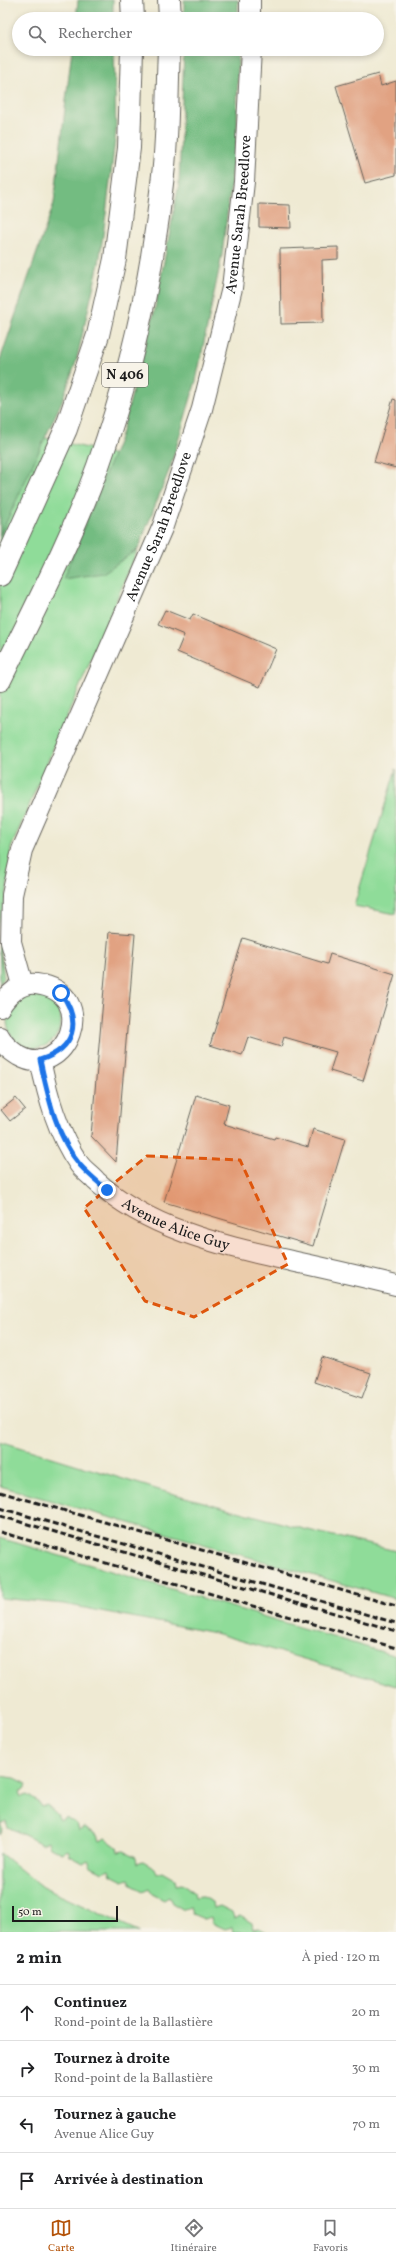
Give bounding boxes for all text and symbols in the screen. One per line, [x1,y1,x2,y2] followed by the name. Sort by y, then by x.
[12,12,384,56] search box
[26,23,48,45] icon: search
[58,24,132,45] text: Rechercher
[220,135,257,296] street label: Avenue Sarah Breedlove
[102,363,148,387] road number: N 406
[121,449,197,605] street label: Avenue Sarah Breedlove
[52,984,70,1002] route start
[98,1181,116,1199] route end
[117,1193,232,1256] street label: Avenue Alice Guy
[12,1904,118,1923] scale bar
[18,1905,42,1920] text: 50 m
[16,1947,62,1970] text: 2 min
[302,1949,380,1967] text: À pied · 120 m
[54,1993,127,2014] text: Continuez
[16,2002,38,2024] icon: ahead
[351,2004,380,2022] text: 20 m
[54,2014,213,2032] text: Rond-point de la Ballastière
[54,2049,170,2070] text: Tournez à droite
[16,2058,38,2080] icon: right
[352,2060,380,2078] text: 30 m
[54,2070,213,2088] text: Rond-point de la Ballastière
[54,2105,176,2126] text: Tournez à gauche
[16,2114,38,2136] icon: left
[352,2116,380,2134] text: 70 m
[54,2126,154,2144] text: Avenue Alice Guy
[16,2170,38,2192] icon: arrive
[54,2170,203,2191] text: Arrivée à destination
[48,2217,74,2256] tab: Carte
[171,2217,217,2256] tab: Itinéraire
[313,2217,348,2256] tab: Favoris

